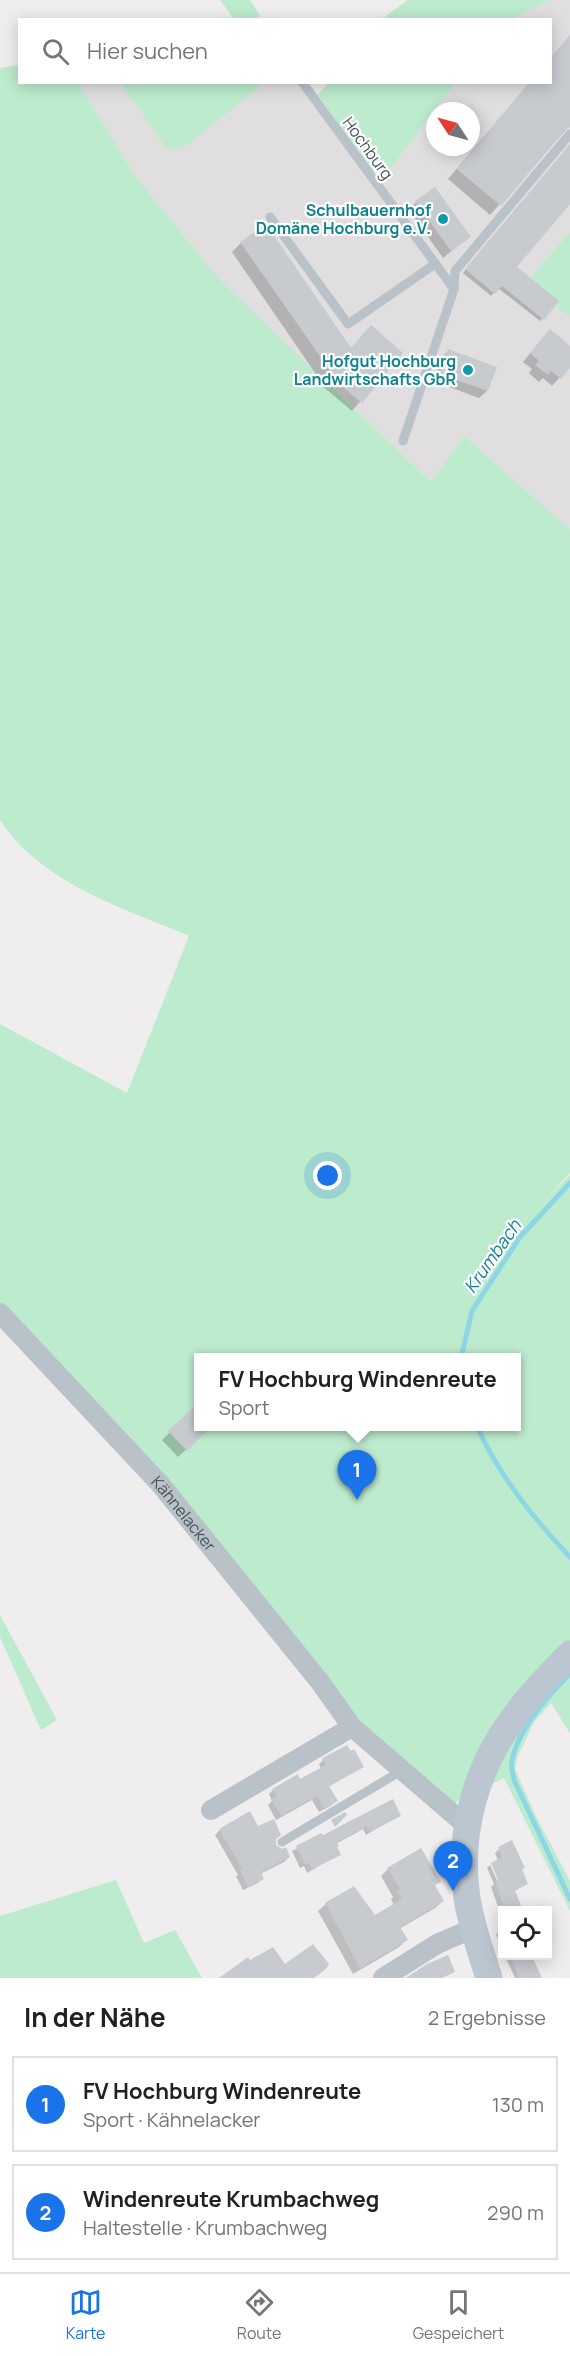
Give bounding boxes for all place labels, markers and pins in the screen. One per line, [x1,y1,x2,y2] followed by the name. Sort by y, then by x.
[256,199,431,239] place label: Schulbauernhof Domäne Hochburg e.V.
[436,212,450,226] marker: Schulbauernhof Domäne Hochburg e.V.
[294,350,456,390] place label: Hofgut Hochburg Landwirtschafts GbR
[461,363,475,377] marker: Hofgut Hochburg Landwirtschafts GbR
[338,1450,376,1500] pin: 1
[434,1842,472,1891] pin: 2

